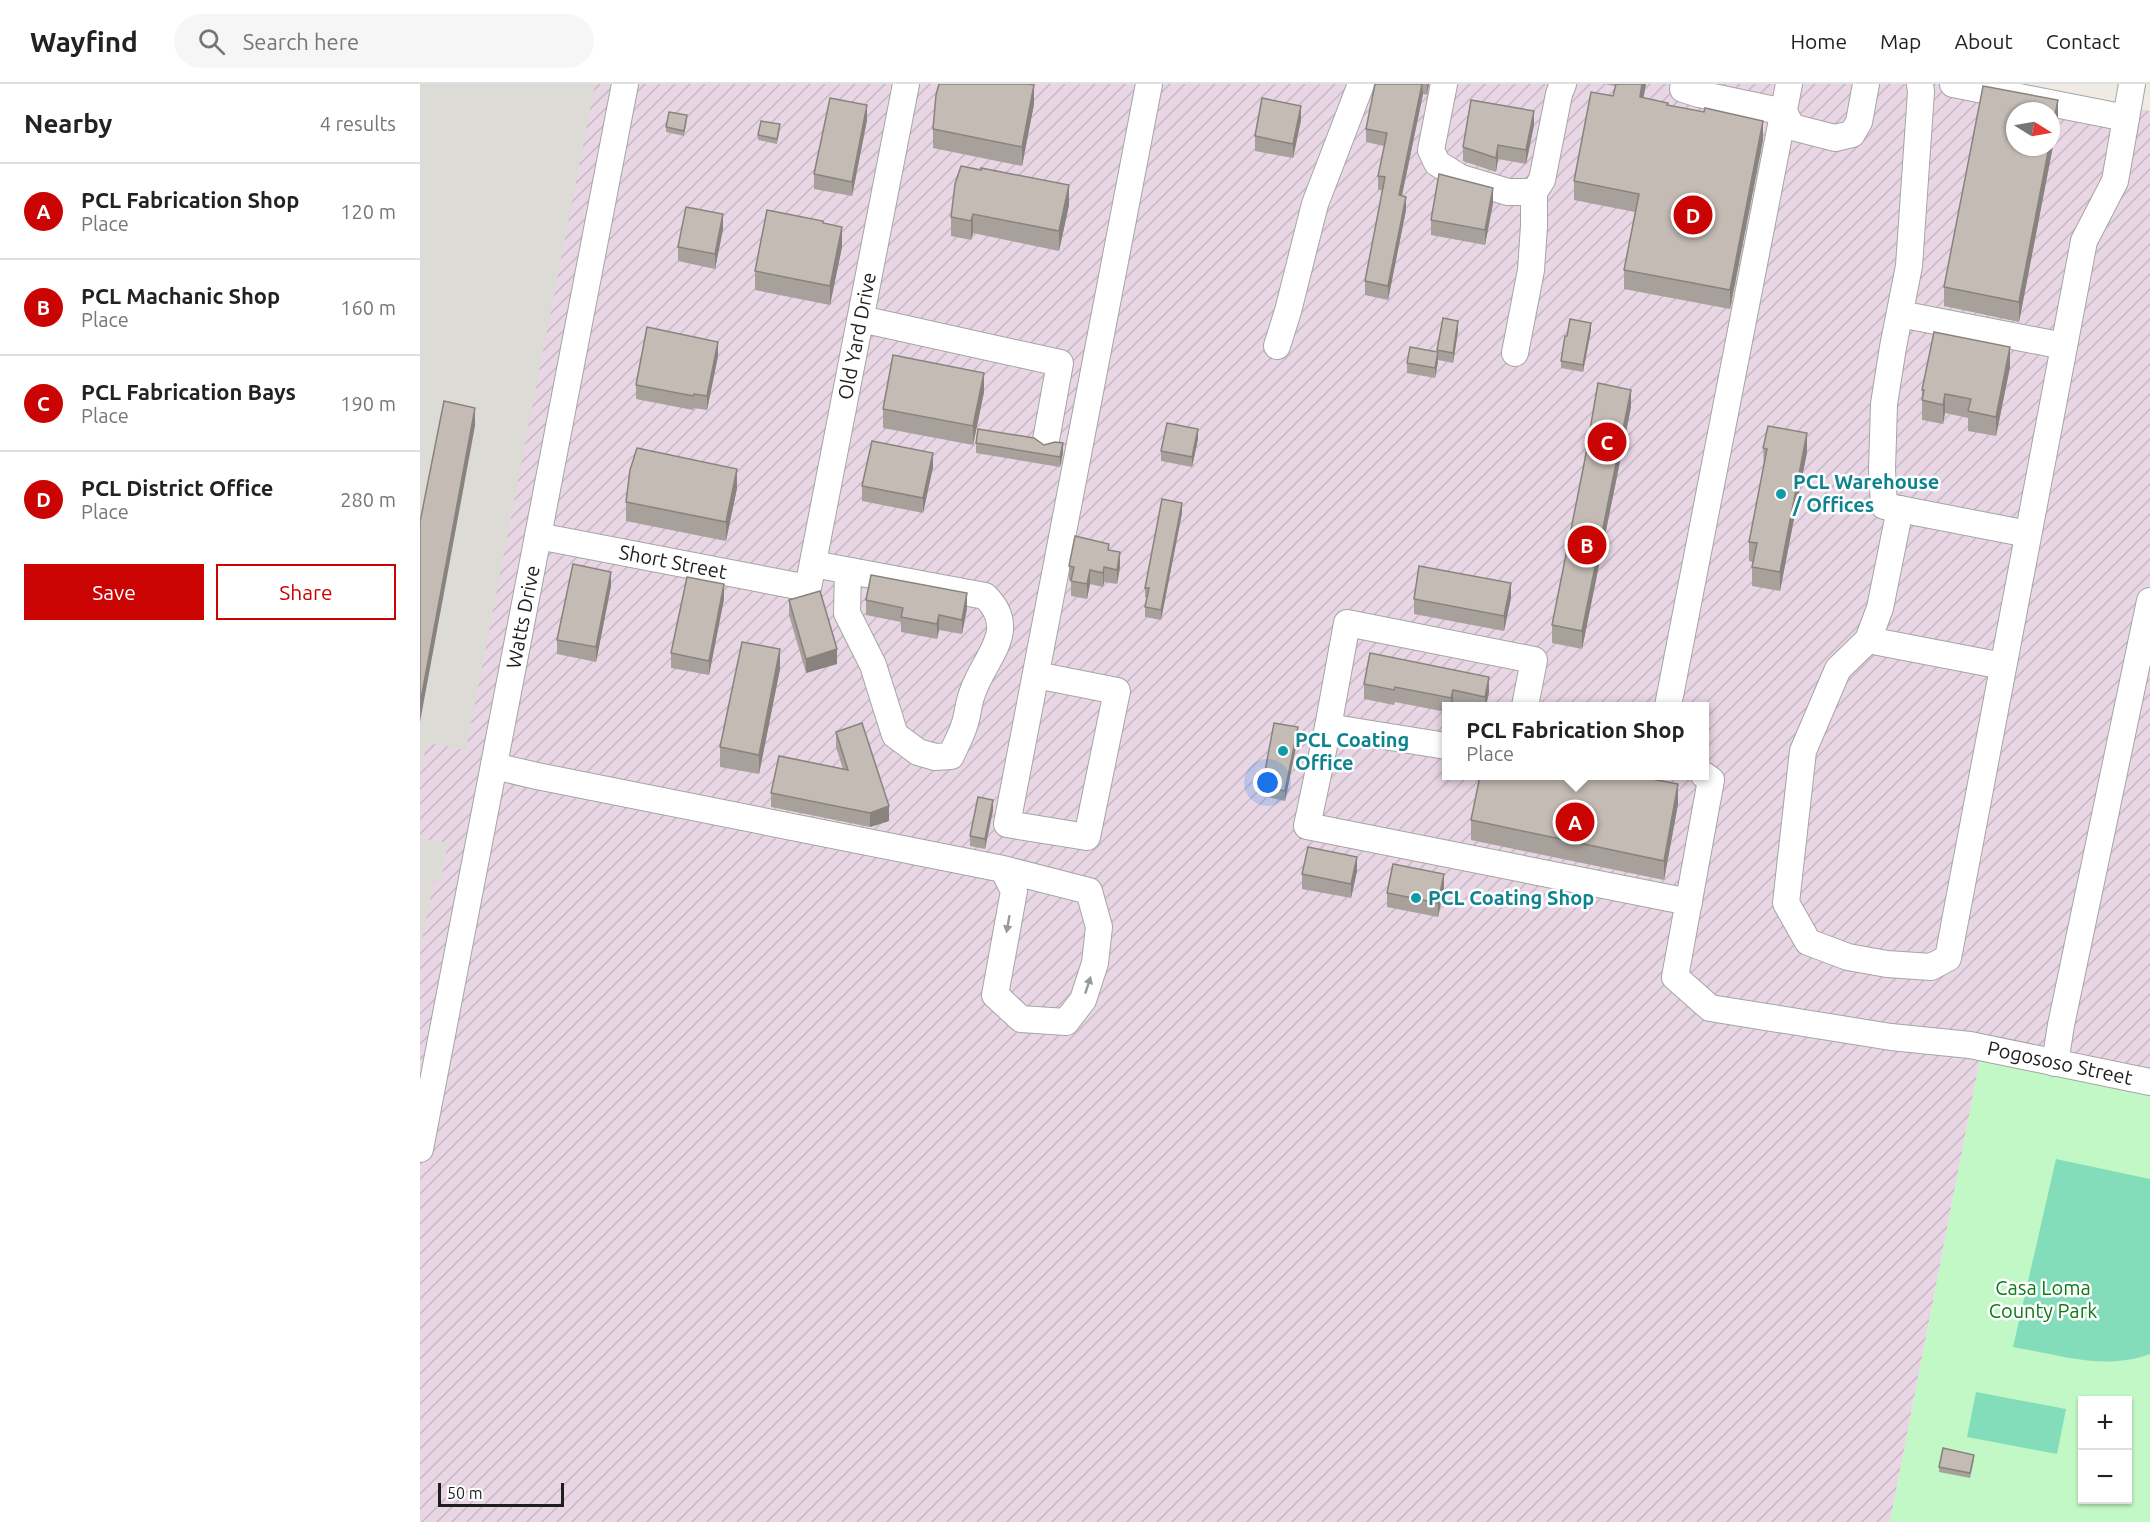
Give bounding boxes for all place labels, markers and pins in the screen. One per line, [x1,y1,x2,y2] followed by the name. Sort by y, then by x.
[1674,192,1712,238] pin: D
[1588,420,1626,464] pin: C
[1792,470,1939,516] place label: PCL Warehouse / Offices
[1774,487,1788,501] marker: PCL Warehouse / Offices
[1568,522,1606,568] pin: B
[1295,728,1409,774] place label: PCL Coating Office
[1276,744,1290,758] marker: PCL Coating Office
[1556,800,1594,844] pin: A
[1428,886,1594,909] place label: PCL Coating Shop
[1409,891,1423,905] marker: PCL Coating Shop

